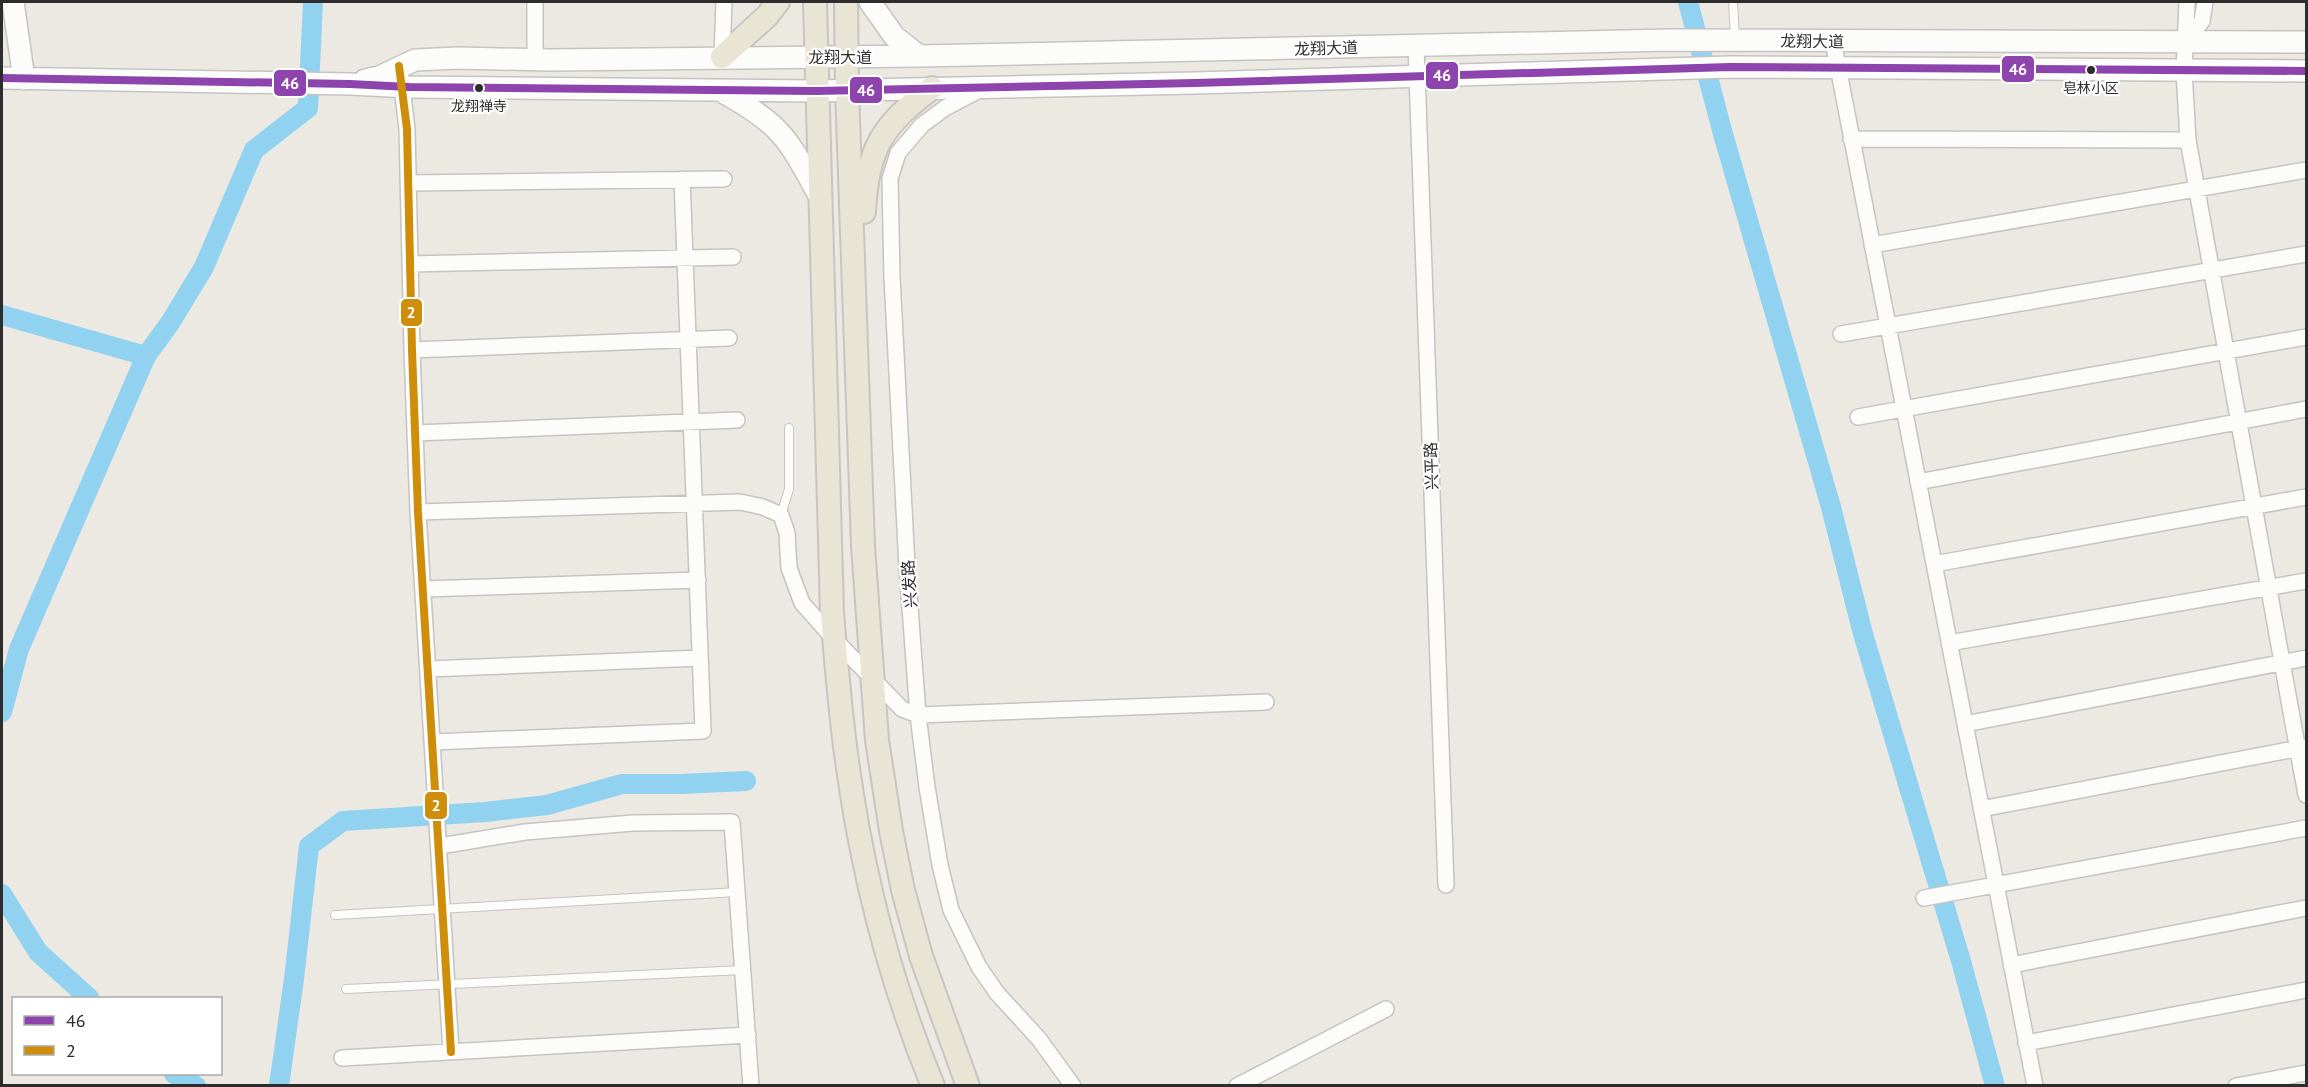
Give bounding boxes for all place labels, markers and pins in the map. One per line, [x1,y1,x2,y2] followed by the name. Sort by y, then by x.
[2085,64,2097,76] marker: 皂林小区
[2063,79,2119,97] place label: 皂林小区
[473,82,485,94] marker: 龙翔禅寺
[451,97,507,115] place label: 龙翔禅寺

